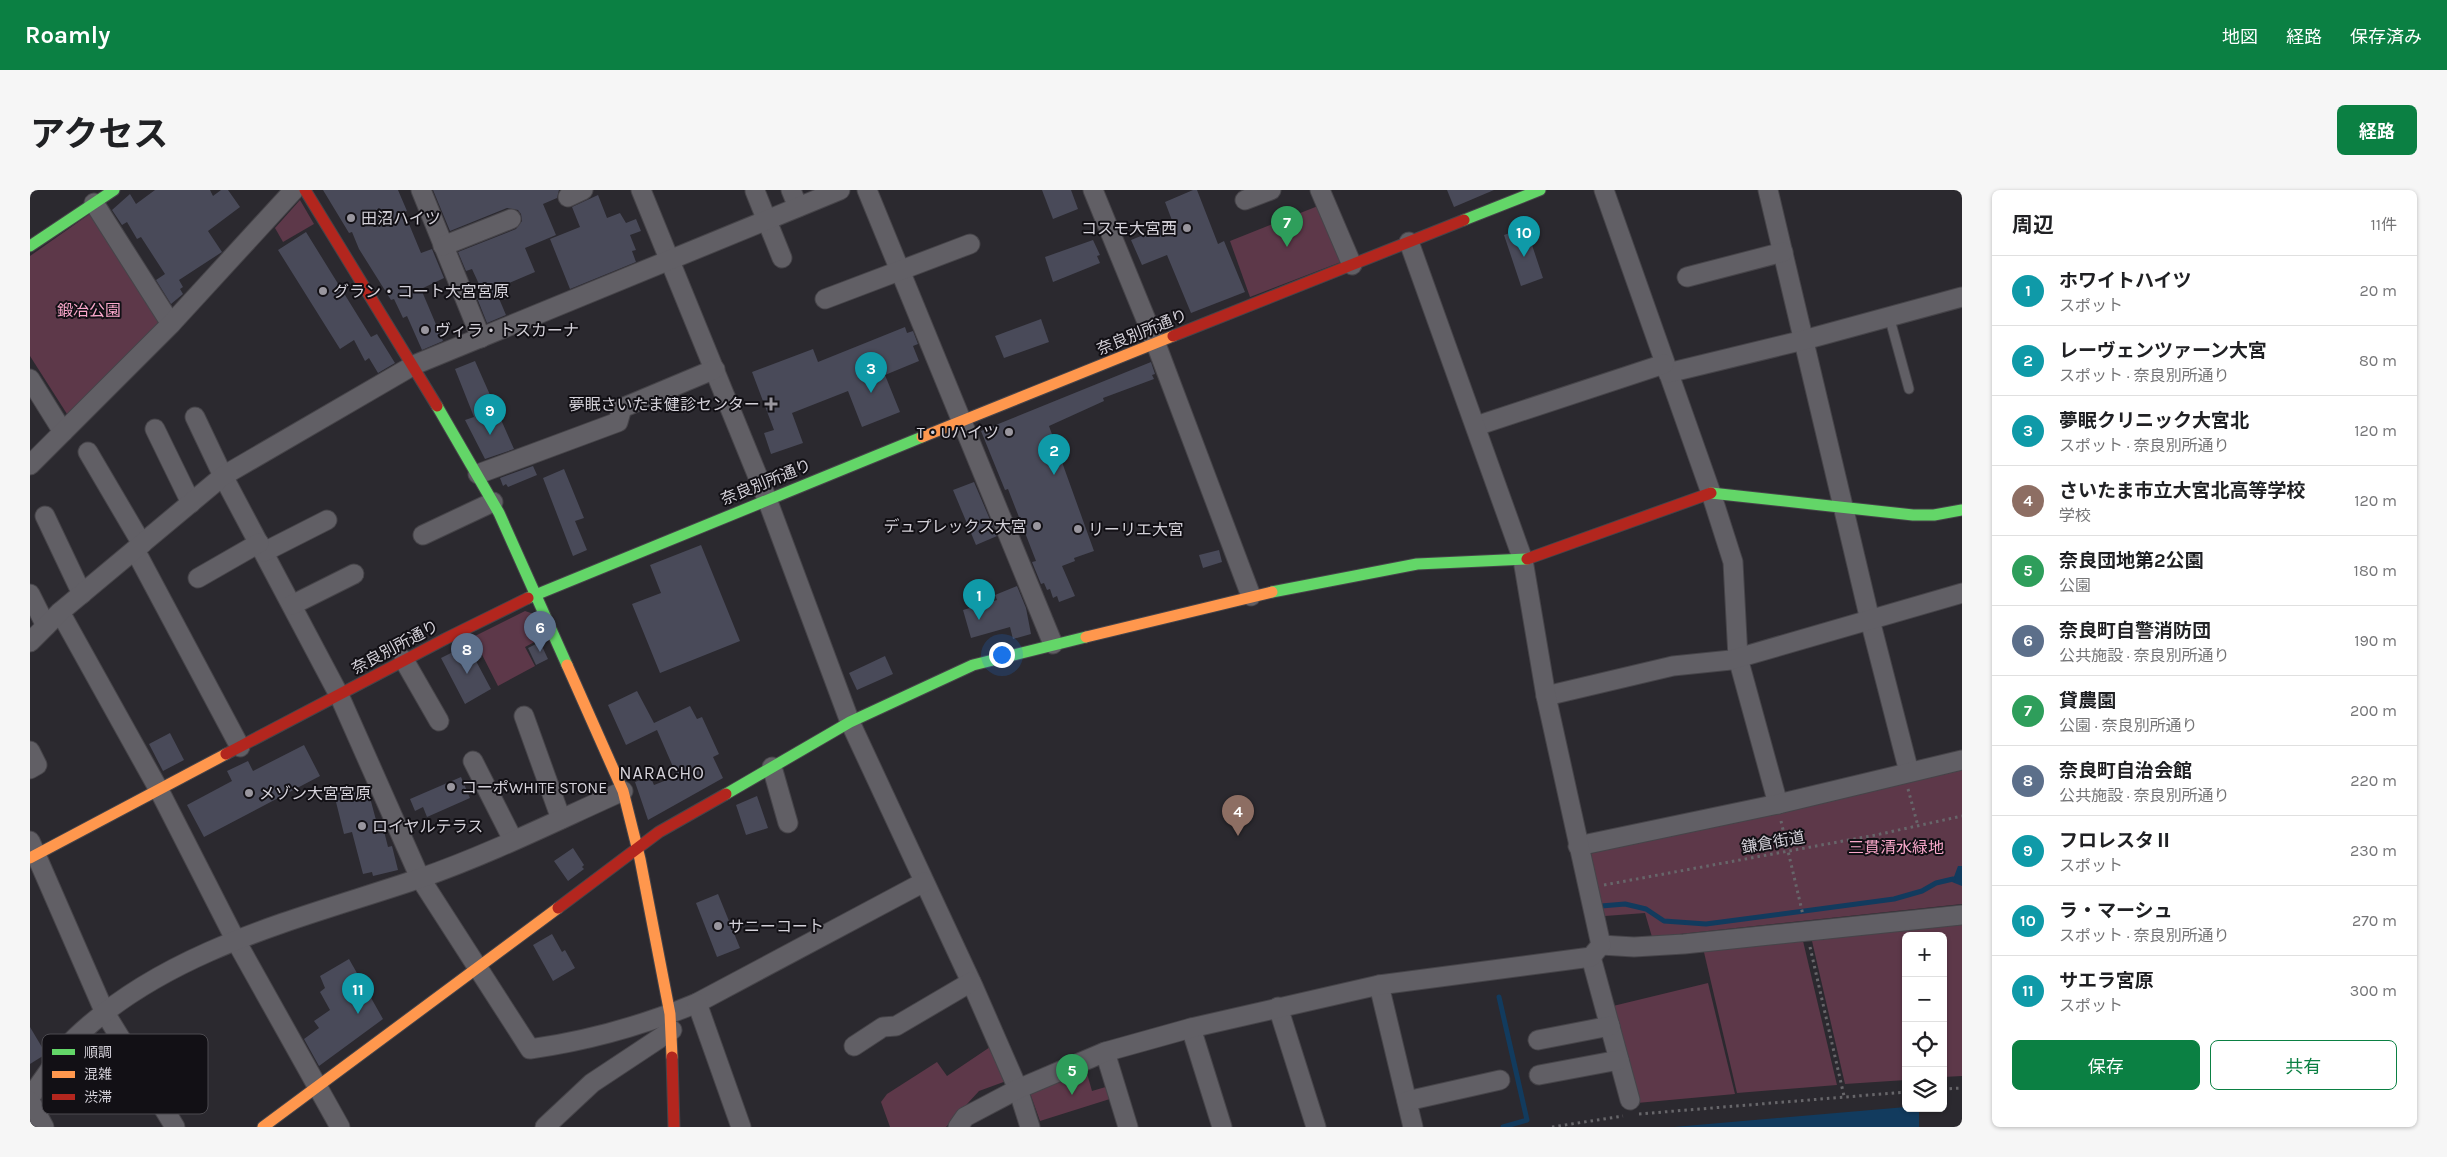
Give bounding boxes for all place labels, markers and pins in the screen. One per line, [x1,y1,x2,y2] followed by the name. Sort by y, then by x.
[1271,206,1303,247] pin: 7
[361,209,441,228] place label: 田沼ハイツ
[345,212,357,224] marker: 田沼ハイツ
[1508,216,1540,257] pin: 10
[1081,219,1177,238] place label: コスモ大宮西
[1181,222,1193,234] marker: コスモ大宮西
[333,282,509,301] place label: グラン・コート大宮宮原
[317,285,329,297] marker: グラン・コート大宮宮原
[435,321,579,340] place label: ヴィラ・トスカーナ
[419,324,431,336] marker: ヴィラ・トスカーナ
[855,352,887,393] pin: 3
[474,394,506,435] pin: 9
[568,395,760,414] place label: 夢眠さいたま健診センター
[764,397,778,411] marker: 夢眠さいたま健診センター
[917,423,999,442] place label: T・Uハイツ
[1003,426,1015,438] marker: T・Uハイツ
[1038,434,1070,475] pin: 2
[883,517,1027,536] place label: デュプレックス大宮
[1031,520,1043,532] marker: デュプレックス大宮
[1088,520,1184,539] place label: リーリエ大宮
[1072,523,1084,535] marker: リーリエ大宮
[963,579,995,620] pin: 1
[524,611,556,652] pin: 6
[451,633,483,674] pin: 8
[461,778,607,797] place label: コーポWHITE STONE
[445,781,457,793] marker: コーポWHITE STONE
[259,784,371,803] place label: メゾン大宮宮原
[243,787,255,799] marker: メゾン大宮宮原
[1222,795,1254,836] pin: 4
[372,817,483,836] place label: ロイヤルテラス
[356,820,368,832] marker: ロイヤルテラス
[728,917,824,936] place label: サニーコート
[712,920,724,932] marker: サニーコート
[342,973,374,1014] pin: 11
[1056,1054,1088,1095] pin: 5

